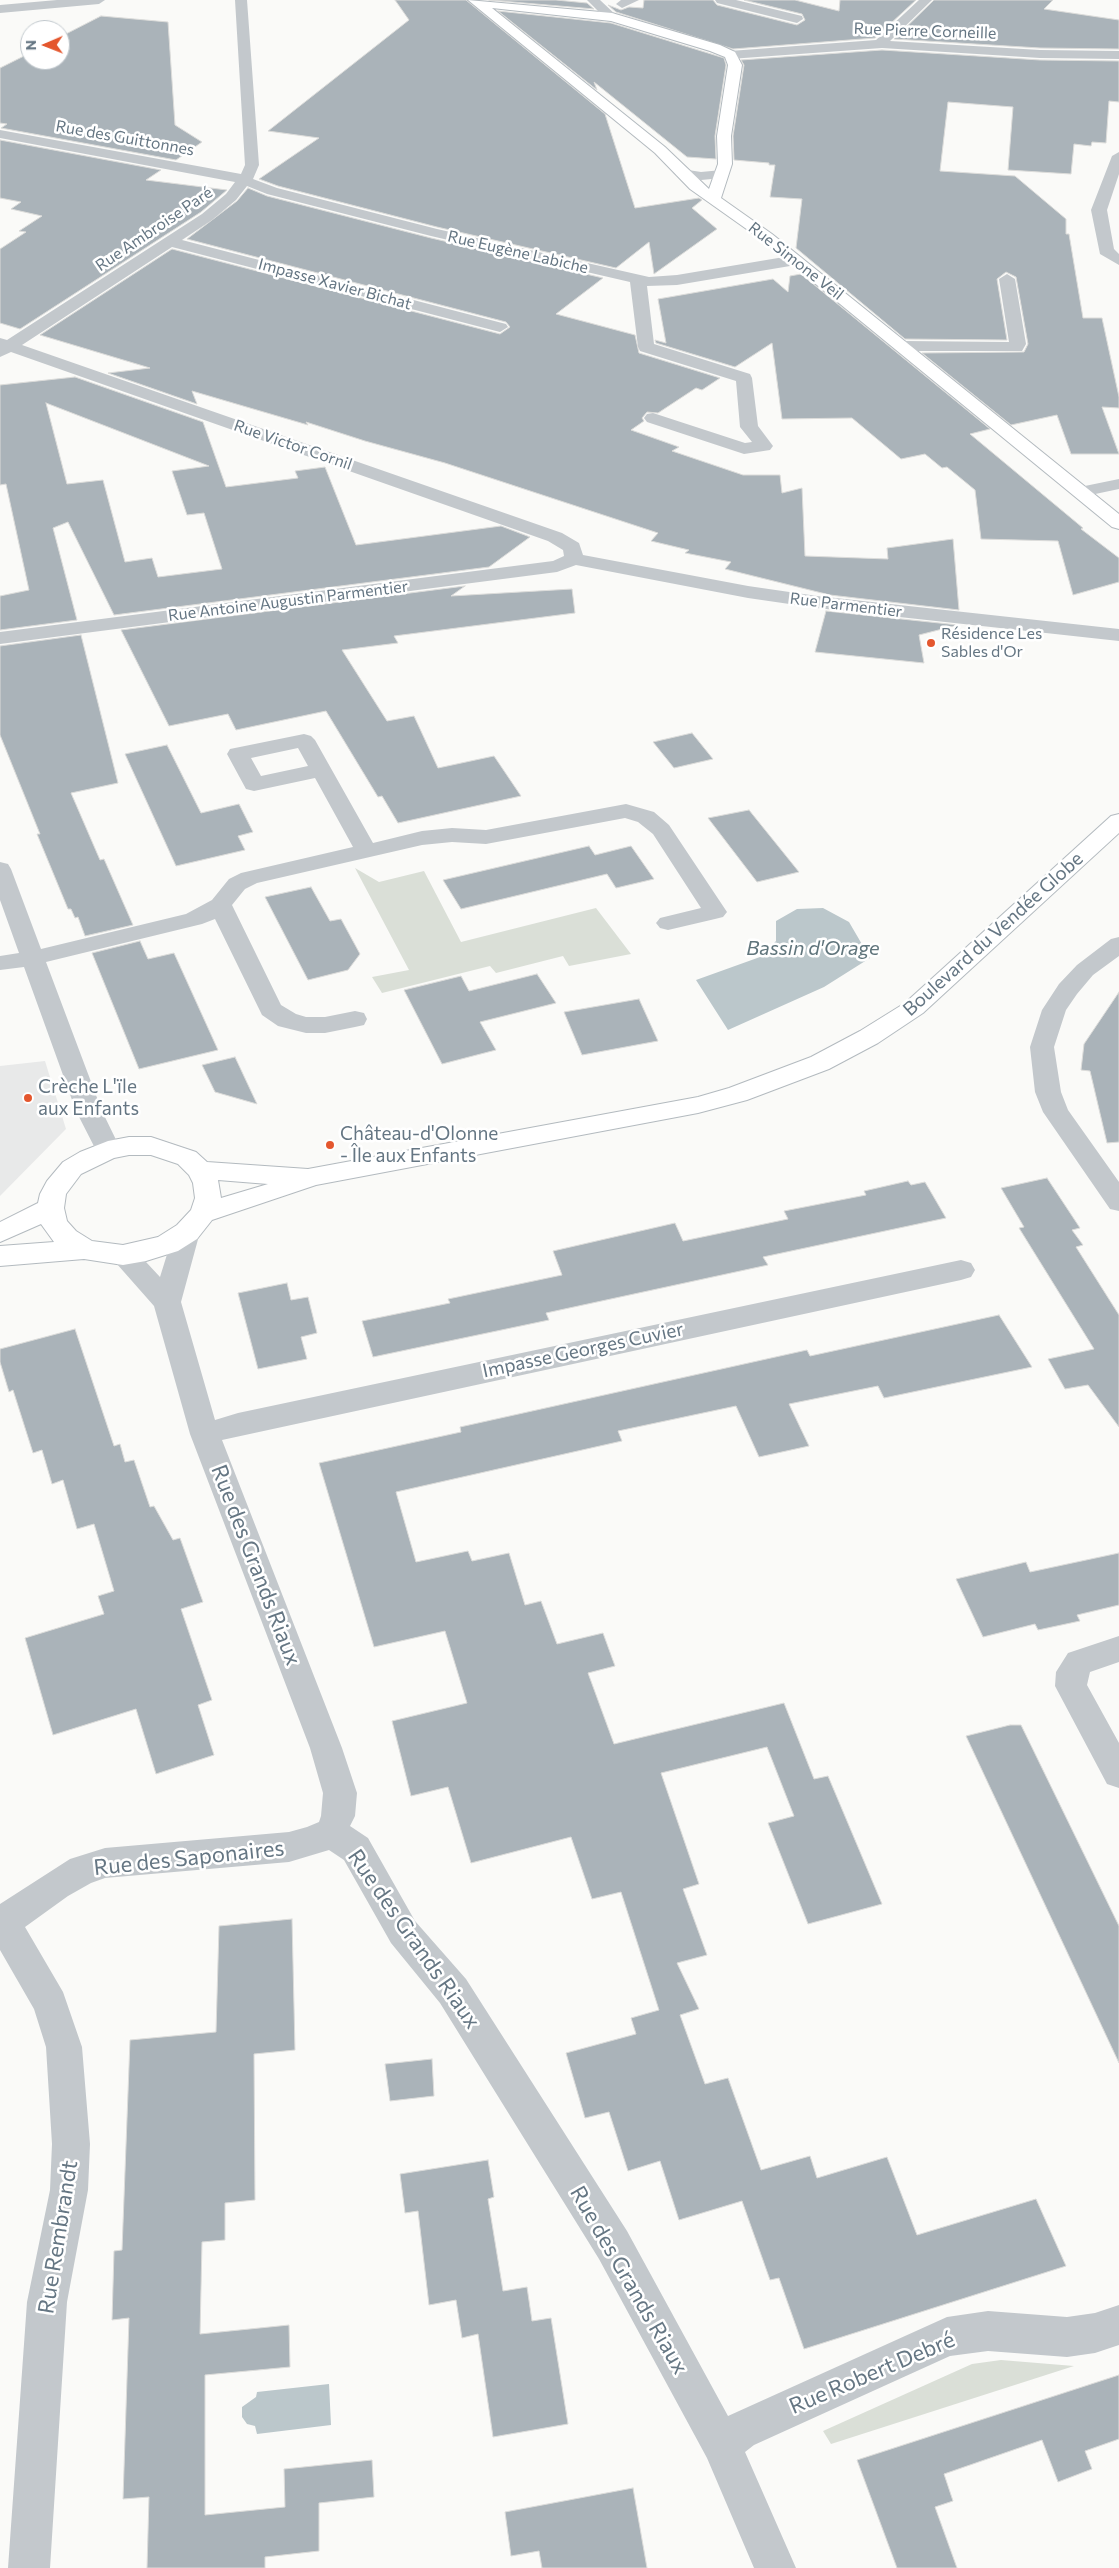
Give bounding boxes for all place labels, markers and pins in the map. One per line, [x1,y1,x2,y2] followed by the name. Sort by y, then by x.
[941,624,1042,662] place label: Résidence Les Sables d'Or
[925,637,937,649] marker: Résidence Les Sables d'Or
[38,1076,139,1120] place label: Crèche L'ïle aux Enfants
[22,1092,34,1104] marker: Crèche L'ïle aux Enfants
[340,1123,498,1167] place label: Château-d'Olonne - Île aux Enfants
[324,1139,336,1151] marker: Château-d'Olonne - Île aux Enfants

